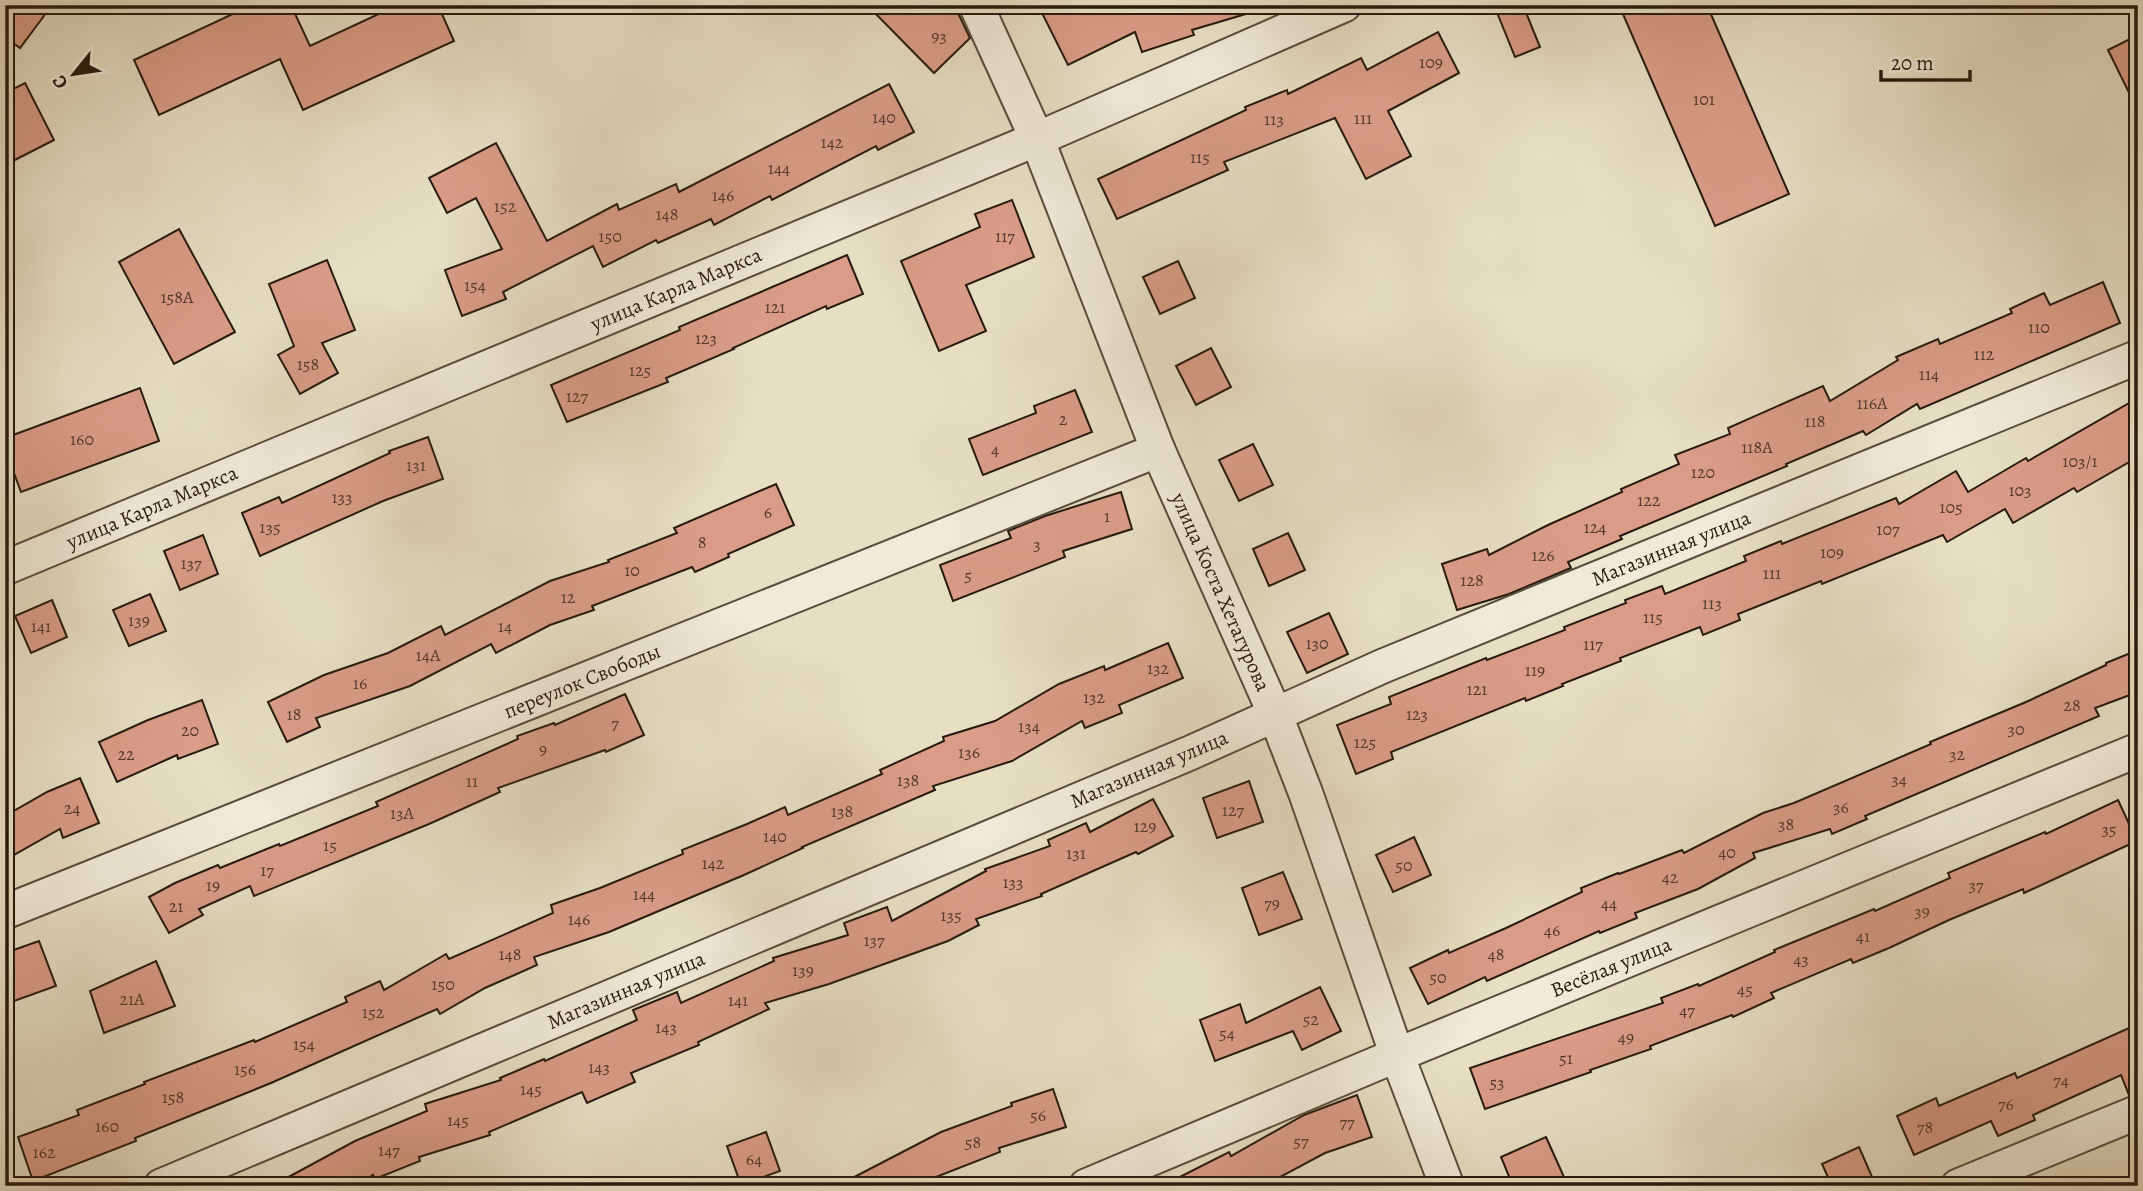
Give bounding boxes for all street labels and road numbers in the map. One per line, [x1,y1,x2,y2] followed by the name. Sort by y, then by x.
[585,240,766,338] street label: улица Карла Маркса
[61,458,242,556] street label: улица Карла Маркса
[1164,487,1278,696] street label: улица Коста Хетагурова
[1587,503,1755,593] street label: Магазинная улица
[499,637,665,725] street label: переулок Свободы
[1066,723,1233,815] street label: Магазинная улица
[1546,930,1676,1004] street label: Весёлая улица
[543,944,710,1036] street label: Магазинная улица

